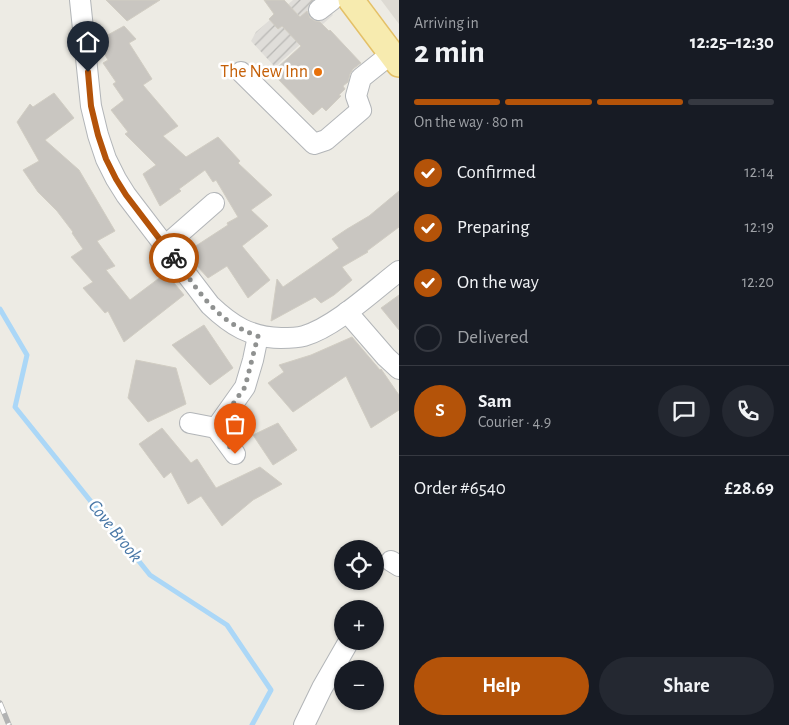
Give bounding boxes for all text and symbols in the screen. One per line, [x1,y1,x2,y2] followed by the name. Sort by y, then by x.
[414,15,479,31] text: Arriving in
[67,21,109,72] pin
[74,28,102,56] icon: home
[690,33,774,52] text: 12:25–12:30
[414,36,485,68] text: 2 min
[220,63,308,81] place label: The New Inn
[312,66,324,78] marker: The New Inn
[414,114,523,130] text: On the way · 80 m
[414,159,442,187] icon: check
[457,163,536,182] text: Confirmed
[744,164,774,180] text: 12:14
[414,214,442,242] icon: check
[457,218,530,237] text: Preparing
[745,219,774,235] text: 12:19
[149,233,199,283] courier
[160,244,188,272] icon: bike
[414,269,442,297] icon: check
[457,273,539,292] text: On the way
[742,274,774,290] text: 12:20
[457,328,529,347] text: Delivered
[658,385,710,437] button: chat
[722,385,774,437] button: phone
[478,392,512,411] text: Sam
[435,401,445,420] text: S
[214,403,256,454] pin
[221,410,249,438] icon: bag
[478,414,551,430] text: Courier · 4.9
[414,479,506,498] text: Order #6540
[725,479,774,498] text: £28.69
[84,496,146,566] water label: Cove Brook
[334,540,384,710] map controls
[334,540,384,590] button: locate
[334,600,384,650] button: +
[414,657,589,715] button: Help
[599,657,774,715] button: Share
[334,660,384,710] button: −

